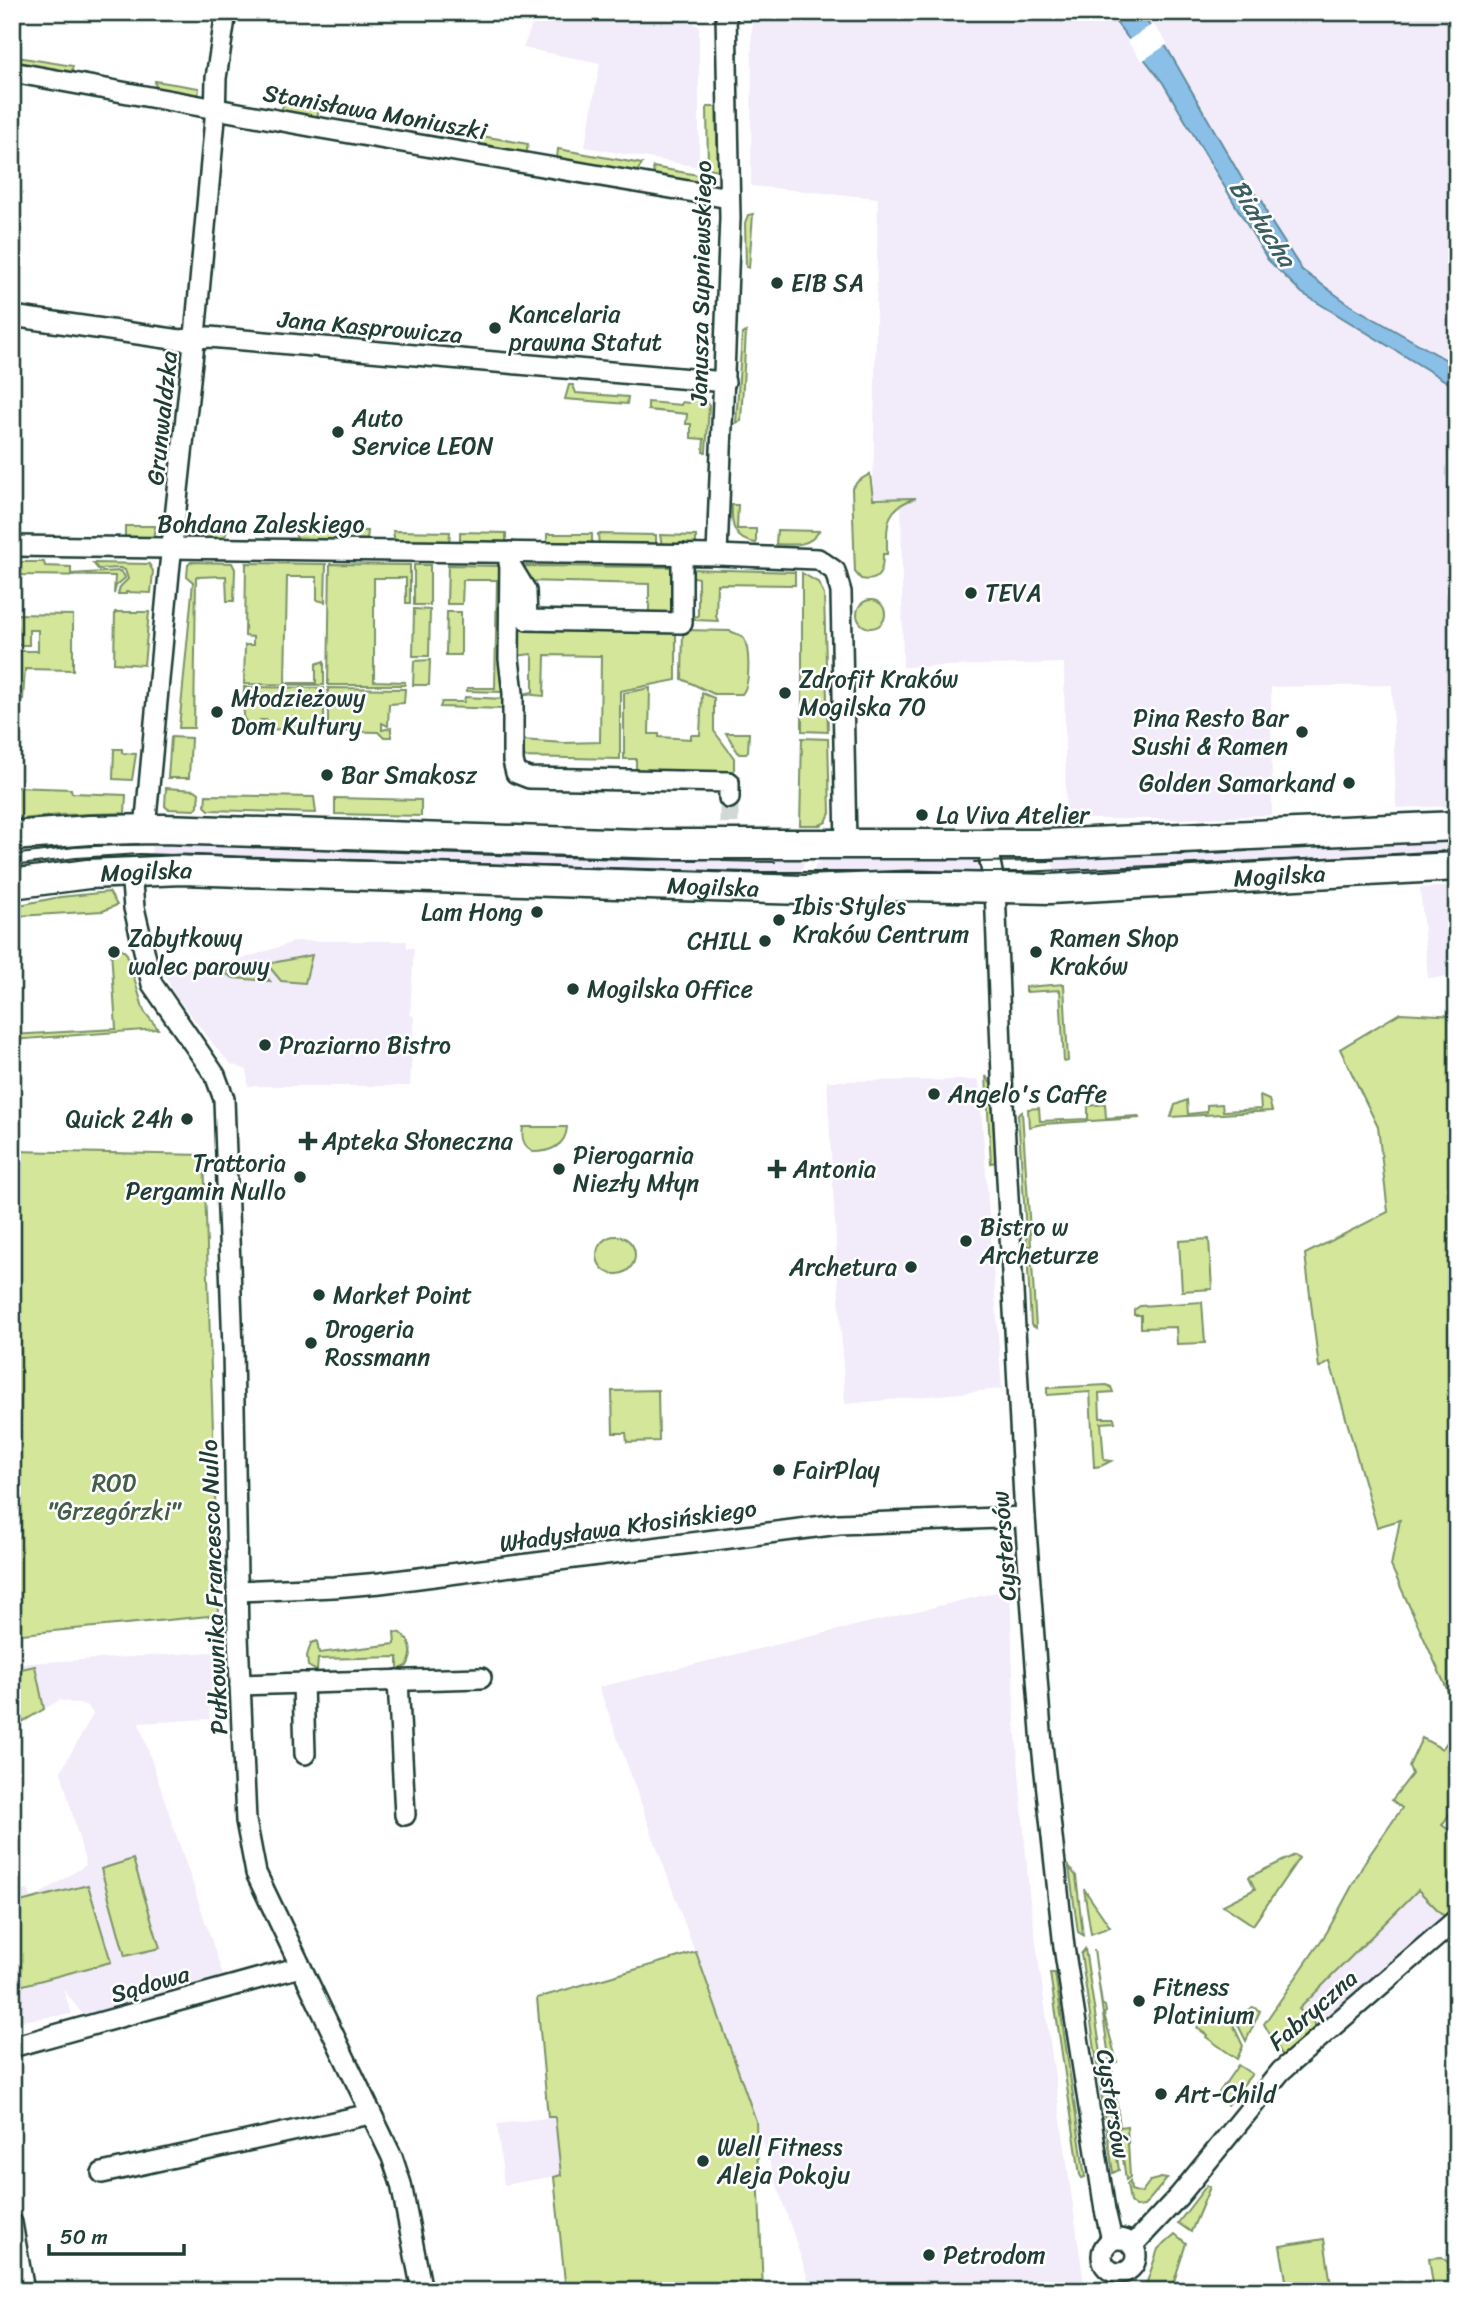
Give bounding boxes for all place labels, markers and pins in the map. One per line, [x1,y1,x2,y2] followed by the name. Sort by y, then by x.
[791,262,864,304] place label: EIB SA
[769,275,785,291] marker: EIB SA
[508,293,662,363] place label: Kancelaria prawna Statut
[487,320,503,336] marker: Kancelaria prawna Statut
[351,397,494,467] place label: Auto Service LEON
[330,424,346,440] marker: Auto Service LEON
[985,572,1042,614] place label: TEVA
[963,585,979,601] marker: TEVA
[799,658,959,728] place label: Zdrofit Kraków Mogilska 70
[231,677,366,747] place label: Młodzieżowy Dom Kultury
[777,685,793,701] marker: Zdrofit Kraków Mogilska 70
[1132,697,1290,767] place label: Pina Resto Bar Sushi & Ramen
[209,704,225,720] marker: Młodzieżowy Dom Kultury
[1294,724,1310,740] marker: Pina Resto Bar Sushi & Ramen
[341,754,477,796] place label: Bar Smakosz
[1139,762,1336,804] place label: Golden Samarkand
[319,767,335,783] marker: Bar Smakosz
[1341,775,1357,791] marker: Golden Samarkand
[936,794,1091,836] place label: La Viva Atelier
[914,807,930,823] marker: La Viva Atelier
[792,885,969,955] place label: Ibis Styles Kraków Centrum
[421,891,523,933] place label: Lam Hong
[529,904,545,920] marker: Lam Hong
[771,912,787,928] marker: Ibis Styles Kraków Centrum
[128,917,270,987] place label: Zabytkowy walec parowy
[1050,917,1179,987] place label: Ramen Shop Kraków
[687,920,751,962] place label: CHILL
[757,933,773,949] marker: CHILL
[106,944,122,960] marker: Zabytkowy walec parowy
[1028,944,1044,960] marker: Ramen Shop Kraków
[587,968,753,1010] place label: Mogilska Office
[565,981,581,997] marker: Mogilska Office
[279,1024,451,1066] place label: Praziarno Bistro
[257,1037,273,1053] marker: Praziarno Bistro
[947,1073,1107,1115] place label: Angelo's Caffe
[926,1086,942,1102] marker: Angelo's Caffe
[66,1098,173,1140] place label: Quick 24h
[179,1111,195,1127] marker: Quick 24h
[321,1120,514,1162] place label: Apteka Słoneczna
[300,1133,316,1149] marker: Apteka Słoneczna
[573,1134,699,1204] place label: Pierogarnia Niezły Młyn
[125,1142,286,1212] place label: Trattoria Pergamin Nullo
[792,1148,876,1190] place label: Antonia
[767,1159,787,1179] marker: Antonia
[551,1161,567,1177] marker: Pierogarnia Niezły Młyn
[292,1169,308,1185] marker: Trattoria Pergamin Nullo
[979,1206,1099,1276] place label: Bistro w Archeturze
[958,1233,974,1249] marker: Bistro w Archeturze
[788,1246,897,1288] place label: Archetura
[903,1259,919,1275] marker: Archetura
[333,1274,472,1316] place label: Market Point
[311,1287,327,1303] marker: Market Point
[325,1308,430,1378] place label: Drogeria Rossmann
[303,1335,319,1351] marker: Drogeria Rossmann
[793,1449,881,1491] place label: FairPlay
[771,1462,787,1478] marker: FairPlay
[1153,1966,1255,2036] place label: Fitness Platinium
[1131,1993,1147,2009] marker: Fitness Platinium
[1174,2073,1277,2115] place label: Art-Child
[1153,2086,1169,2102] marker: Art-Child
[716,2126,850,2196] place label: Well Fitness Aleja Pokoju
[695,2153,711,2169] marker: Well Fitness Aleja Pokoju
[943,2234,1045,2276] place label: Petrodom
[921,2247,937,2263] marker: Petrodom

